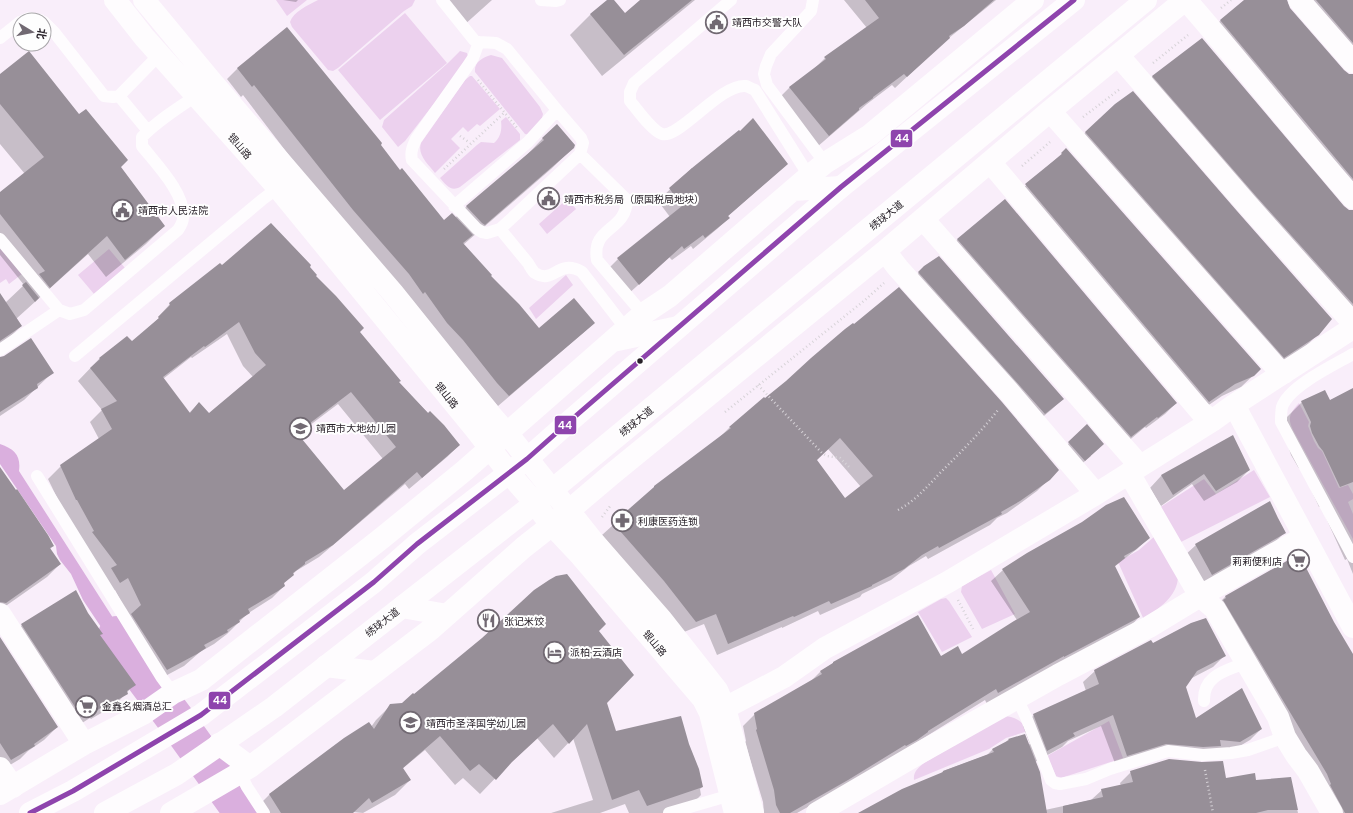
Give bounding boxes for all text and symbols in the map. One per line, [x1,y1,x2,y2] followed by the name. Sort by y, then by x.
[703,9,729,35] public building icon: 靖西市交警大队
[12,12,52,52] north arrow
[732,16,802,29] place label: 靖西市交警大队
[34,27,50,40] text: 北
[890,129,913,148] line badge: 44
[225,131,254,162] street label: 银山路
[895,131,909,145] text: 44
[535,186,561,212] public building icon: 靖西市税务局（原国税局地块）
[564,193,704,206] place label: 靖西市税务局（原国税局地块）
[109,197,135,223] public building icon: 靖西市人民法院
[867,198,906,233] street label: 绣球大道
[138,204,208,217] place label: 靖西市人民法院
[635,356,645,366] unlabelled marker
[432,380,461,411] street label: 银山路
[617,404,656,439] street label: 绣球大道
[287,415,313,441] school or university icon: 靖西市大地幼儿园
[554,415,577,435] line badge: 44
[558,418,572,432] text: 44
[316,422,396,435] place label: 靖西市大地幼儿园
[609,508,635,534] pharmacy icon: 利康医药连锁
[638,515,698,528] place label: 利康医药连锁
[1285,548,1311,574] supermarket icon: 莉莉便利店
[1232,555,1282,568] place label: 莉莉便利店
[363,605,402,640] street label: 绣球大道
[476,608,502,634] restaurant icon: 张记米饺
[504,615,545,628] place label: 张记米饺
[640,628,669,659] street label: 银山路
[542,639,568,665] hotel icon: 派柏·云酒店
[570,646,622,659] place label: 派柏·云酒店
[208,691,231,710] line badge: 44
[74,693,100,719] supermarket icon: 金鑫名烟酒总汇
[213,693,227,707] text: 44
[102,700,172,713] place label: 金鑫名烟酒总汇
[398,710,424,736] school or university icon: 靖西市圣泽国学幼儿园
[426,717,526,730] place label: 靖西市圣泽国学幼儿园

